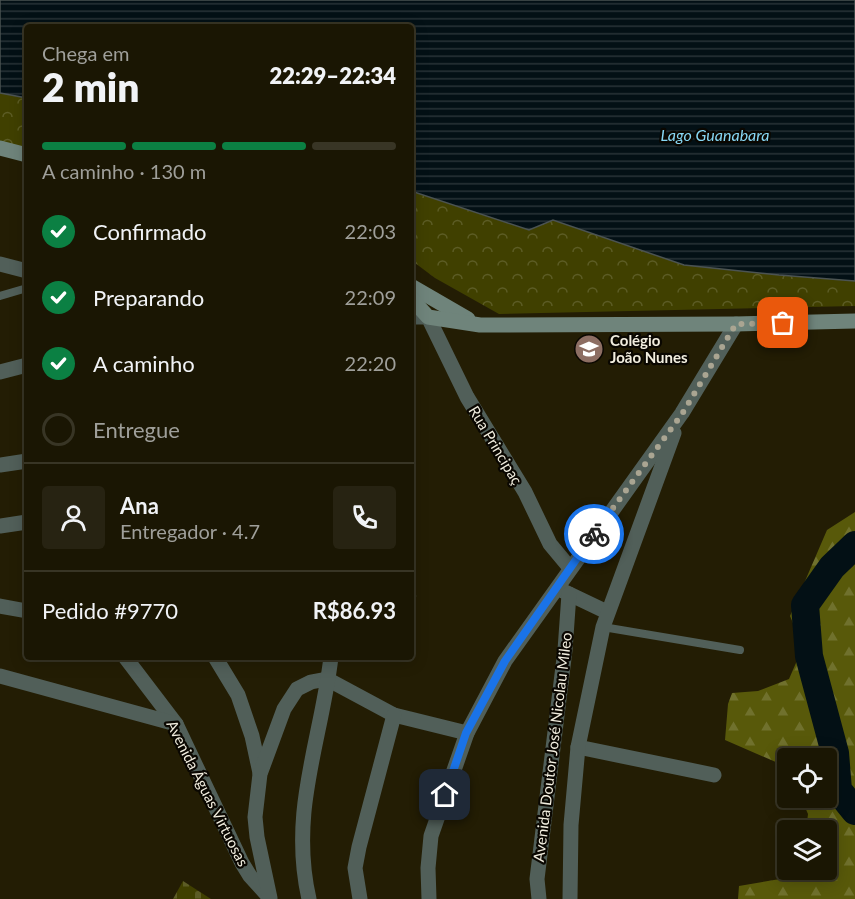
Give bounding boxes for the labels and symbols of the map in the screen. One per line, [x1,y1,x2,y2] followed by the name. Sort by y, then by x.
[661,125,770,144] water label: Lago Guanabara
[757,297,808,348] pin
[610,331,688,366] place label: Colégio João Nunes
[573,333,605,365] school or university icon: Colégio João Nunes
[465,402,527,488] street label: Rua Principaç
[564,504,624,564] courier
[529,631,575,863] street label: Avenida Doutor José Nicolau Mileo
[163,717,253,869] street label: Avenida Águas Virtuosas
[419,769,470,820] pin

